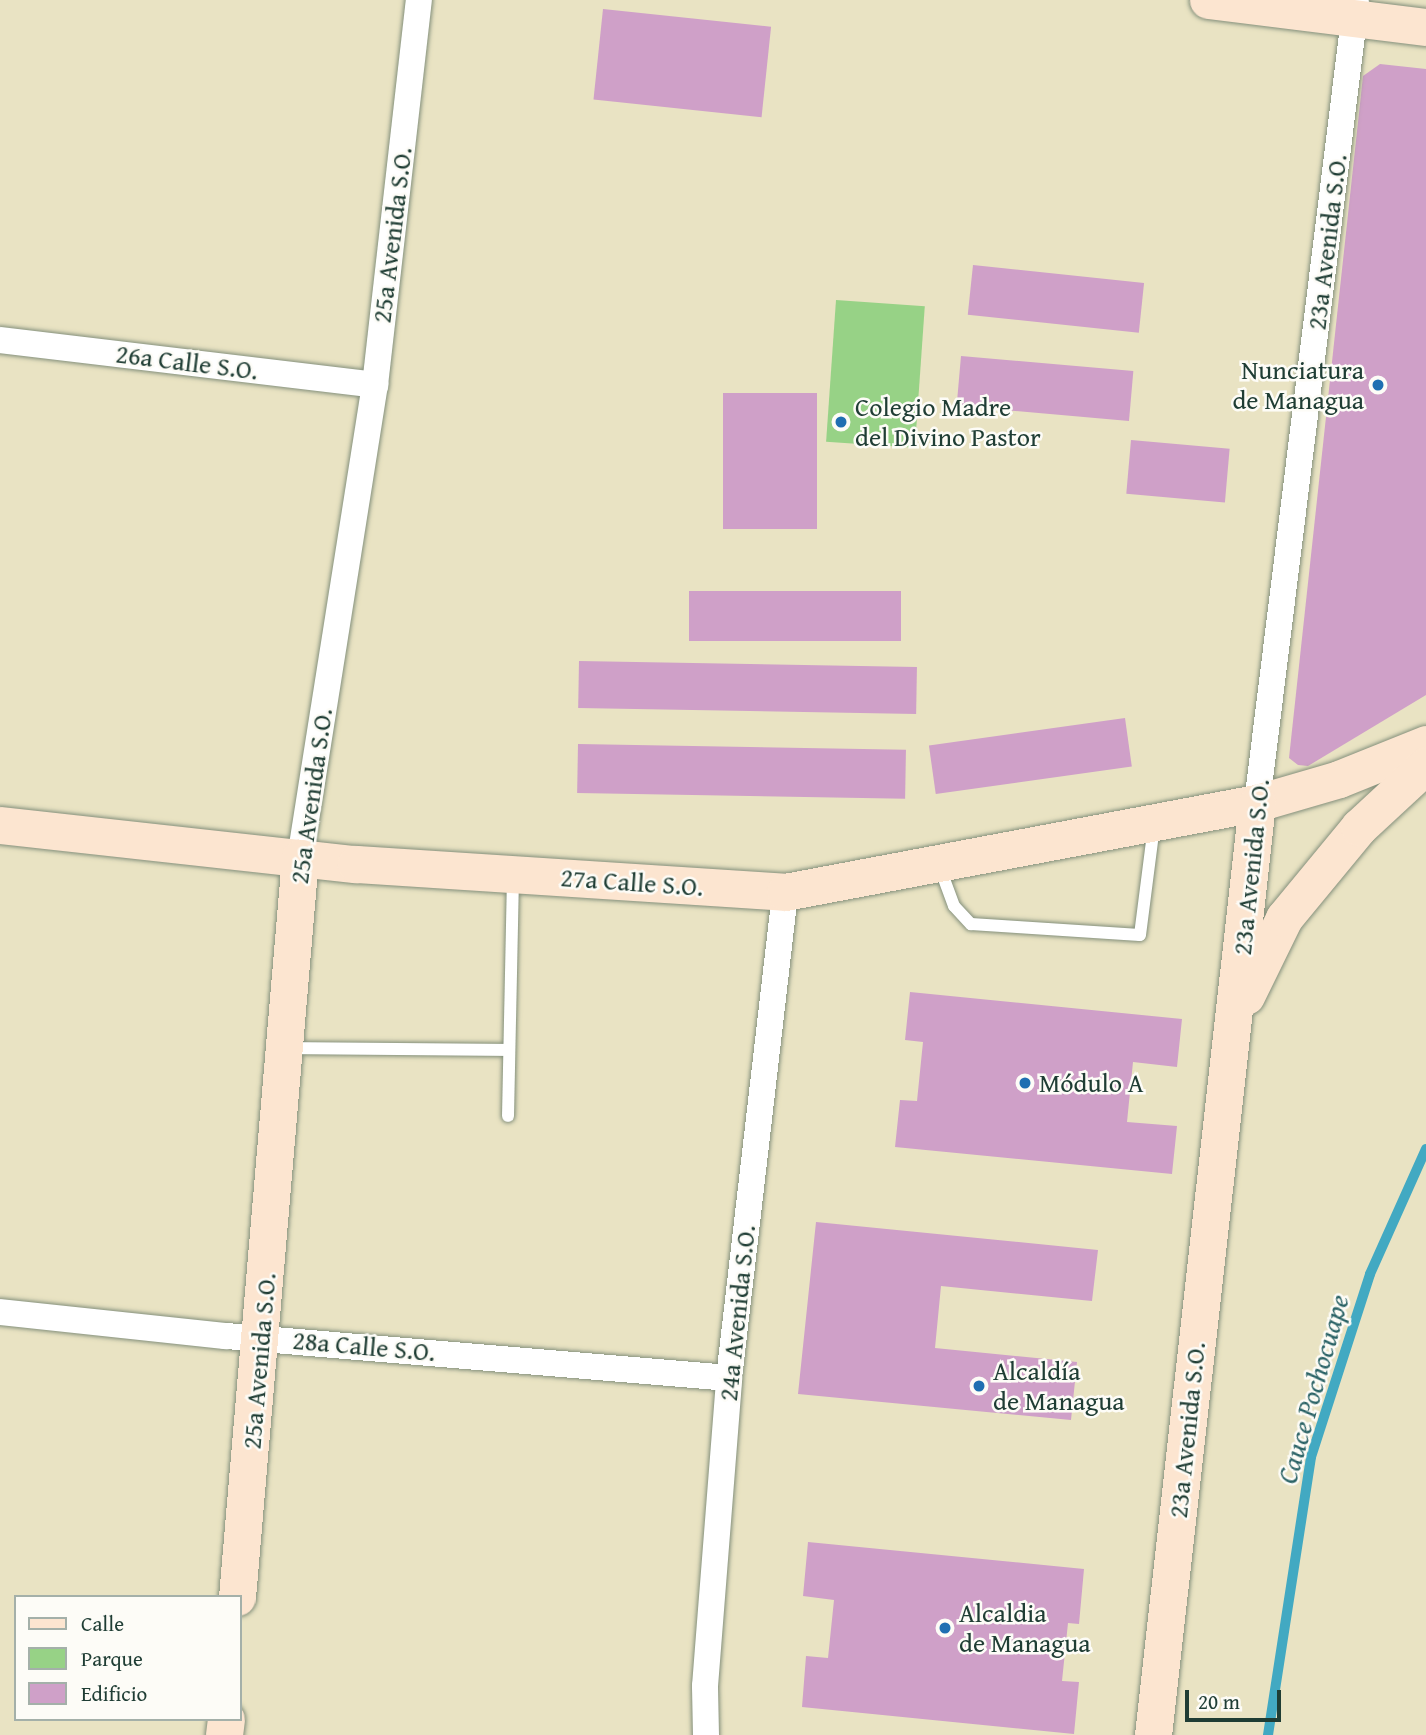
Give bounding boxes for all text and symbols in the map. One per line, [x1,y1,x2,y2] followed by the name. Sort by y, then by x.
[366,145,418,325] street label: 25a Avenida S.O.
[1301,152,1353,332] street label: 23a Avenida S.O.
[114,338,260,386] street label: 26a Calle S.O.
[1232,354,1364,416] place label: Nunciatura de Managua
[1370,377,1386,393] marker: Nunciatura de Managua
[855,391,1041,452] place label: Colegio Madre del Divino Pastor
[833,414,849,430] marker: Colegio Madre del Divino Pastor
[283,706,339,886] street label: 25a Avenida S.O.
[1226,777,1276,957] street label: 23a Avenida S.O.
[560,861,704,903] street label: 27a Calle S.O.
[1039,1067,1144,1099] place label: Módulo A
[1017,1075,1033,1091] marker: Módulo A
[712,1223,762,1403] street label: 24a Avenida S.O.
[236,1271,282,1451] street label: 25a Avenida S.O.
[1270,1291,1356,1487] water label: Cauce Pochocuape
[291,1324,437,1368] street label: 28a Calle S.O.
[1162,1340,1212,1520] street label: 23a Avenida S.O.
[993,1355,1125,1416] place label: Alcaldía de Managua
[971,1378,987,1394] marker: Alcaldía de Managua
[14,1595,242,1721] legend
[959,1597,1091,1658] place label: Alcaldia de Managua
[81,1608,124,1639] text: Calle
[937,1620,953,1636] marker: Alcaldia de Managua
[81,1643,143,1674] text: Parque
[1188,1676,1284,1720] scale bar
[81,1678,147,1709] text: Edificio
[1198,1686,1240,1717] text: 20 m

